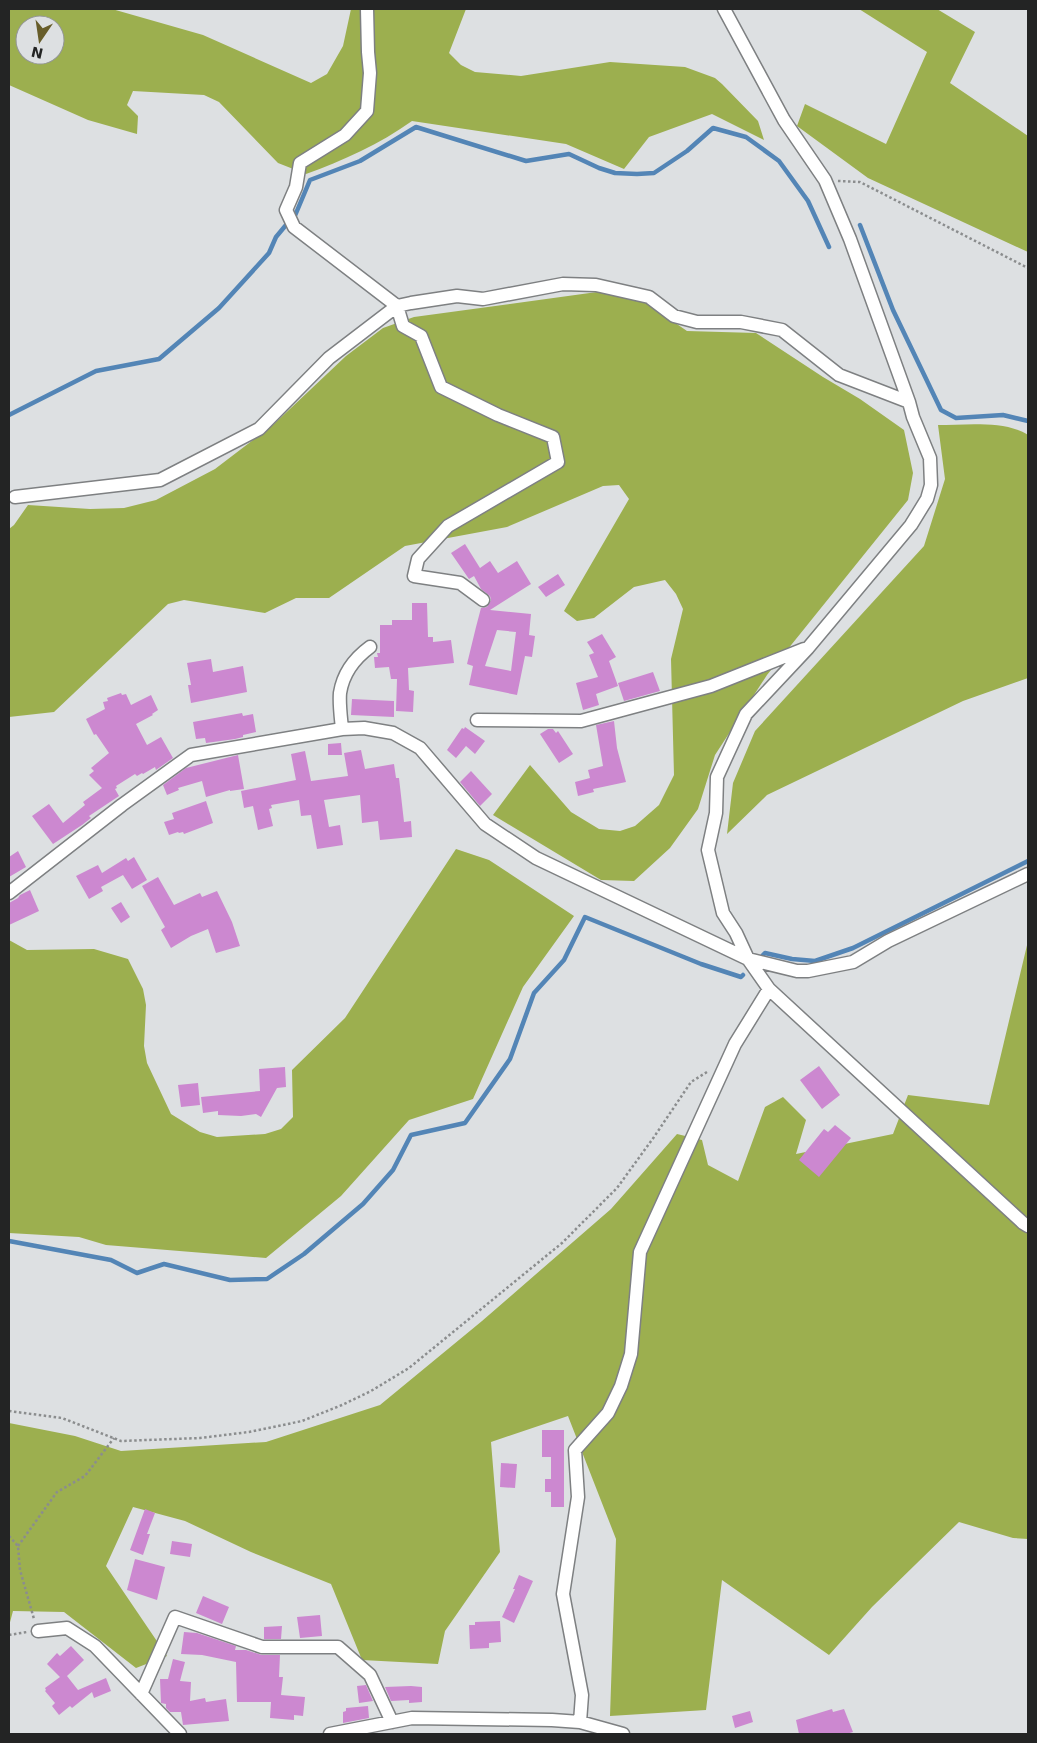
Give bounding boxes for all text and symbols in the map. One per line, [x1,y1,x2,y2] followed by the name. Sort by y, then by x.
[15,15,65,65] north arrow
[30,44,45,62] text: N

